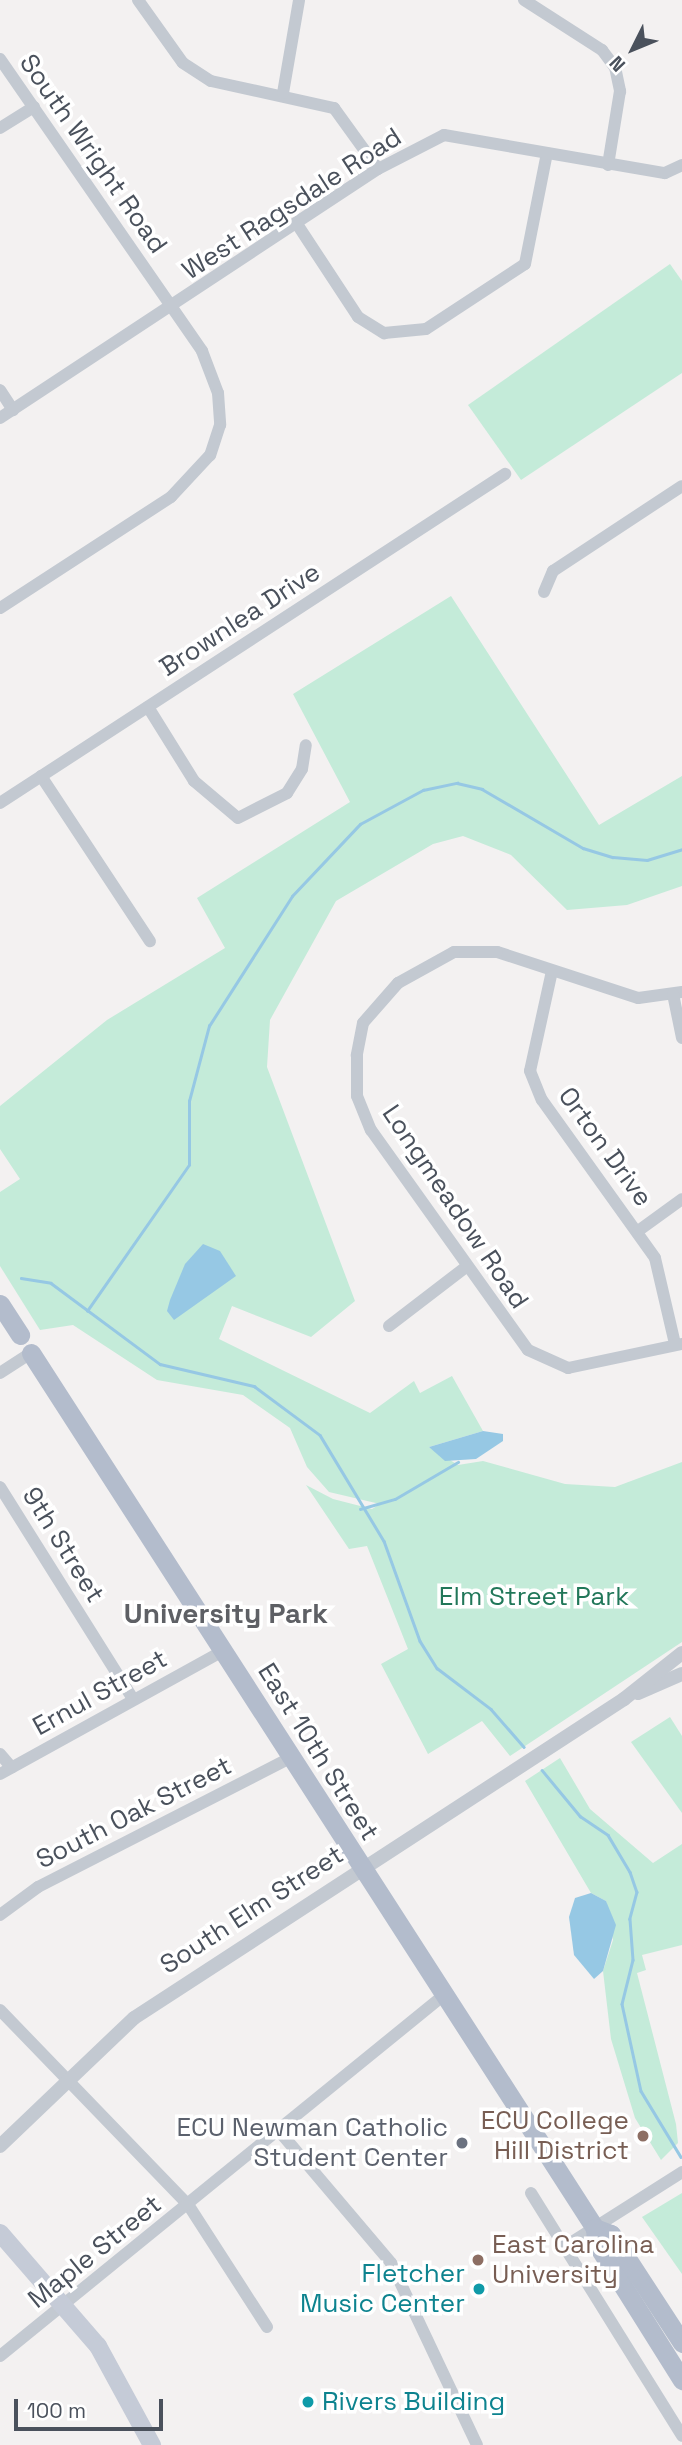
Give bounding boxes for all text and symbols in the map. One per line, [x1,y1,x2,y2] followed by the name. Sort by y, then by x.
[598,14,668,84] north arrow
[13,48,173,260] street label: South Wright Road
[604,50,631,77] text: N
[176,121,408,287] street label: West Ragsdale Road
[154,557,326,683] street label: Brownlea Drive
[551,1081,659,1213] street label: Orton Drive
[375,1099,535,1315] street label: Longmeadow Road
[15,1482,111,1608] street label: 9th Street
[439,1581,629,1613] park label: Elm Street Park
[124,1596,328,1630] district label: University Park
[27,1643,173,1743] street label: Ernul Street
[251,1658,385,1846] street label: East 10th Street
[31,1750,237,1876] street label: South Oak Street
[155,1839,349,1981] street label: South Elm Street
[481,2105,629,2166] place label: ECU College Hill District
[176,2112,448,2174] place label: ECU Newman Catholic Student Center
[635,2128,651,2144] marker: ECU College Hill District
[454,2135,470,2151] marker: ECU Newman Catholic Student Center
[22,2189,168,2315] street label: Maple Street
[492,2229,654,2290] place label: East Carolina University
[470,2252,486,2268] marker: East Carolina University
[300,2258,465,2320] place label: Fletcher Music Center
[471,2281,487,2297] marker: Fletcher Music Center
[18,2386,166,2430] scale bar
[322,2386,505,2418] place label: Rivers Building
[300,2394,316,2410] marker: Rivers Building
[27,2397,86,2424] text: 100 m

